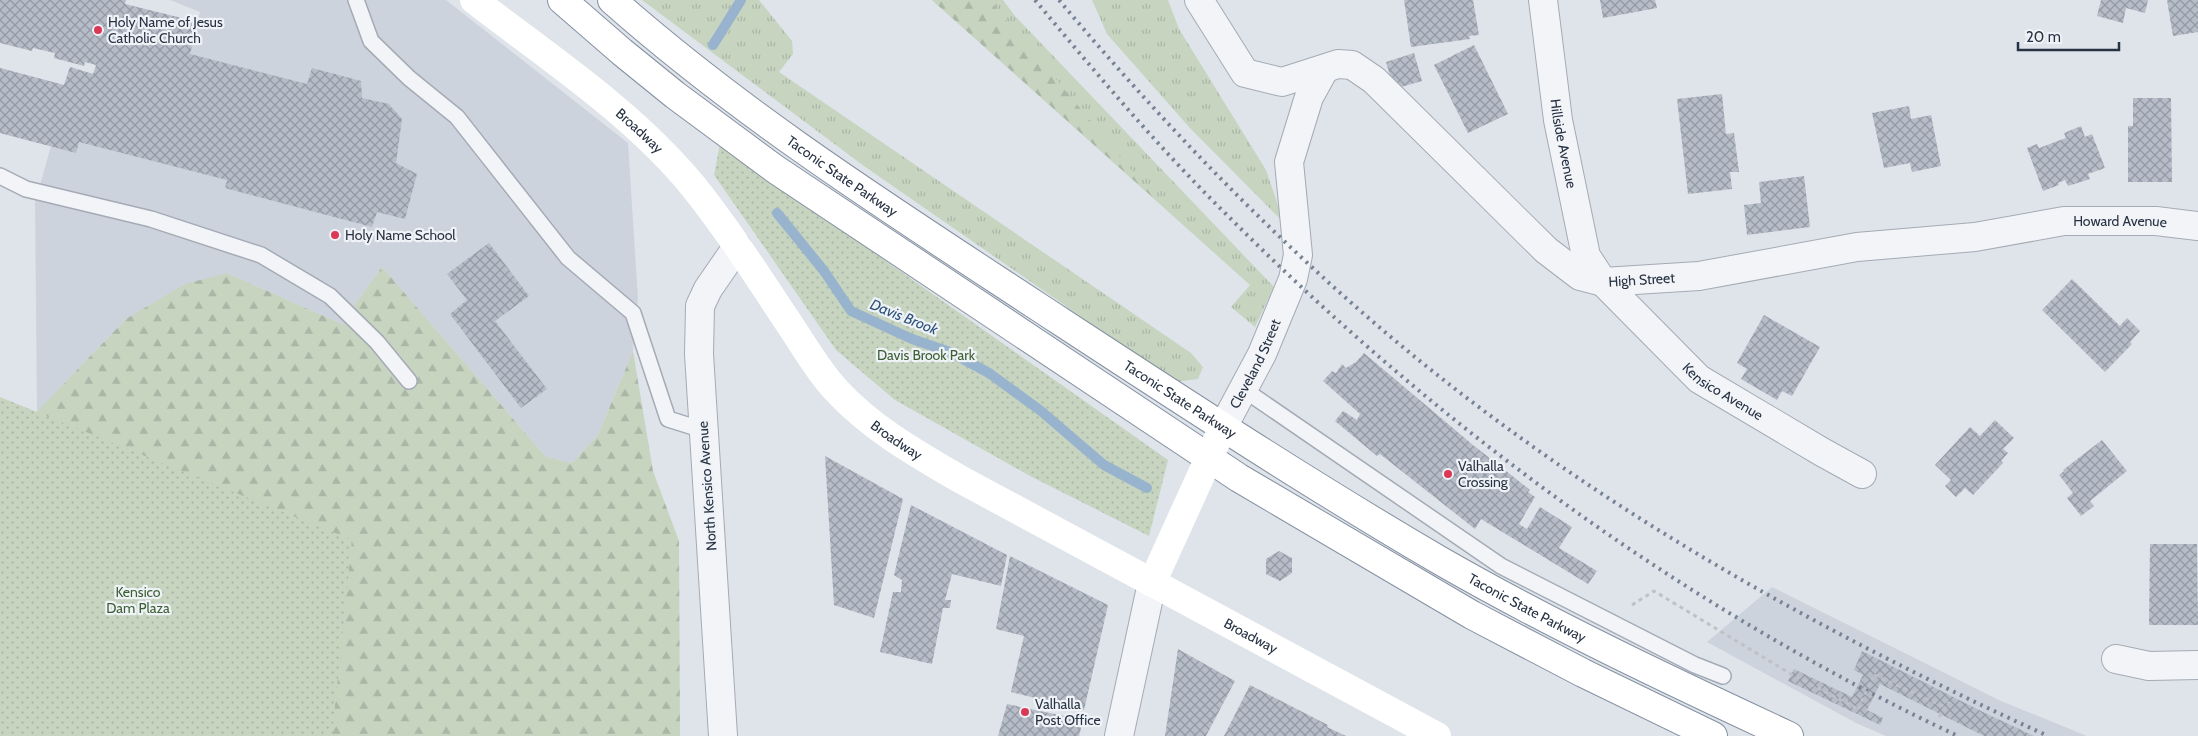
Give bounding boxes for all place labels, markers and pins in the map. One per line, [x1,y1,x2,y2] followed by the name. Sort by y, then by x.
[108,13,223,47] place label: Holy Name of Jesus Catholic Church
[92,24,104,36] marker: Holy Name of Jesus Catholic Church
[345,226,456,244] place label: Holy Name School
[329,229,341,241] marker: Holy Name School
[1458,457,1509,491] place label: Valhalla Crossing
[1442,468,1454,480] marker: Valhalla Crossing
[1035,695,1101,729] place label: Valhalla Post Office
[1019,706,1031,718] marker: Valhalla Post Office

